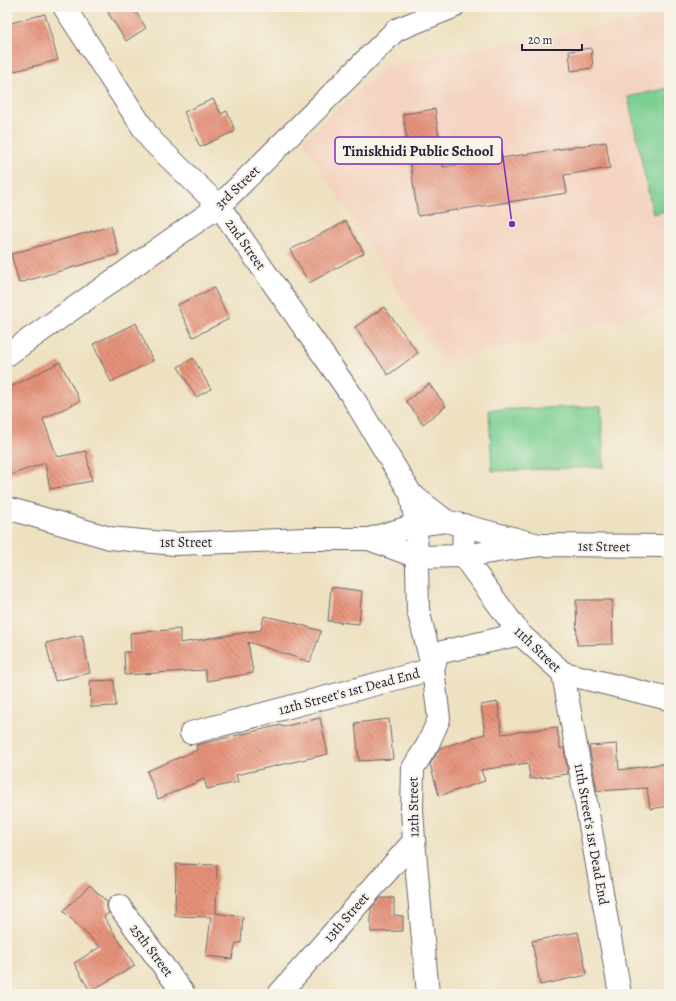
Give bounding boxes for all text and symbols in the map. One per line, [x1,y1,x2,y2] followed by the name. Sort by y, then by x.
[522,26,582,52] scale bar
[528,32,552,48] text: 20 m
[335,137,502,164] callout: Tiniskhidi Public School
[343,141,493,161] text: Tiniskhidi Public School
[211,161,264,214] street label: 3rd Street
[221,215,271,274] street label: 2nd Street
[160,533,212,552] street label: 1st Street
[578,537,631,556] street label: 1st Street
[510,622,566,677] street label: 11th Street
[276,663,422,719] street label: 12th Street's 1st Dead End
[570,762,613,907] street label: 11th Street's 1st Dead End
[403,776,424,838] street label: 12th Street
[320,888,373,946] street label: 13th Street
[125,920,178,981] street label: 25th Street

